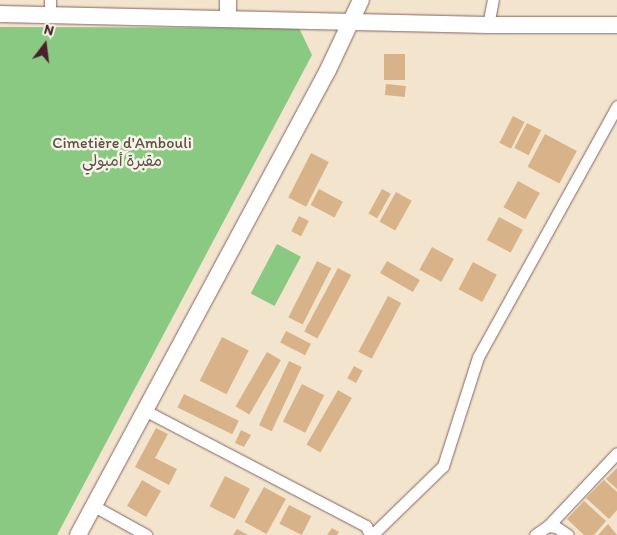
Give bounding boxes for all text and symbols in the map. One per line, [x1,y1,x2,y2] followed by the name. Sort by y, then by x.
[20,20,70,70] north arrow
[42,21,56,39] text: N
[52,133,192,171] park label: Cimetière d'Ambouli مقبرة أمبولي

